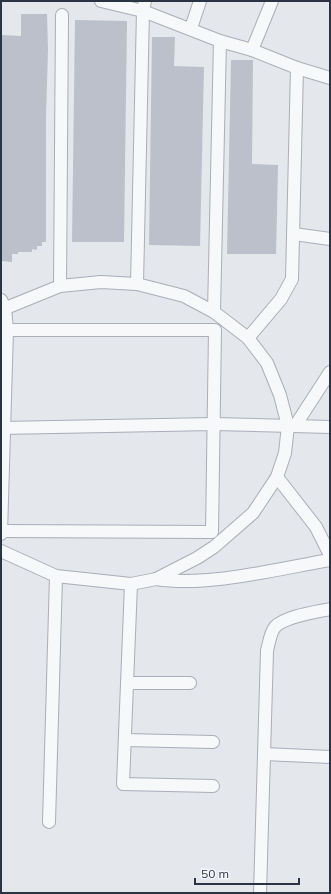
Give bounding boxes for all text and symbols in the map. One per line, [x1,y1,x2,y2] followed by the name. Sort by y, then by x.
[195,860,299,886] scale bar
[201,866,229,881] text: 50 m

